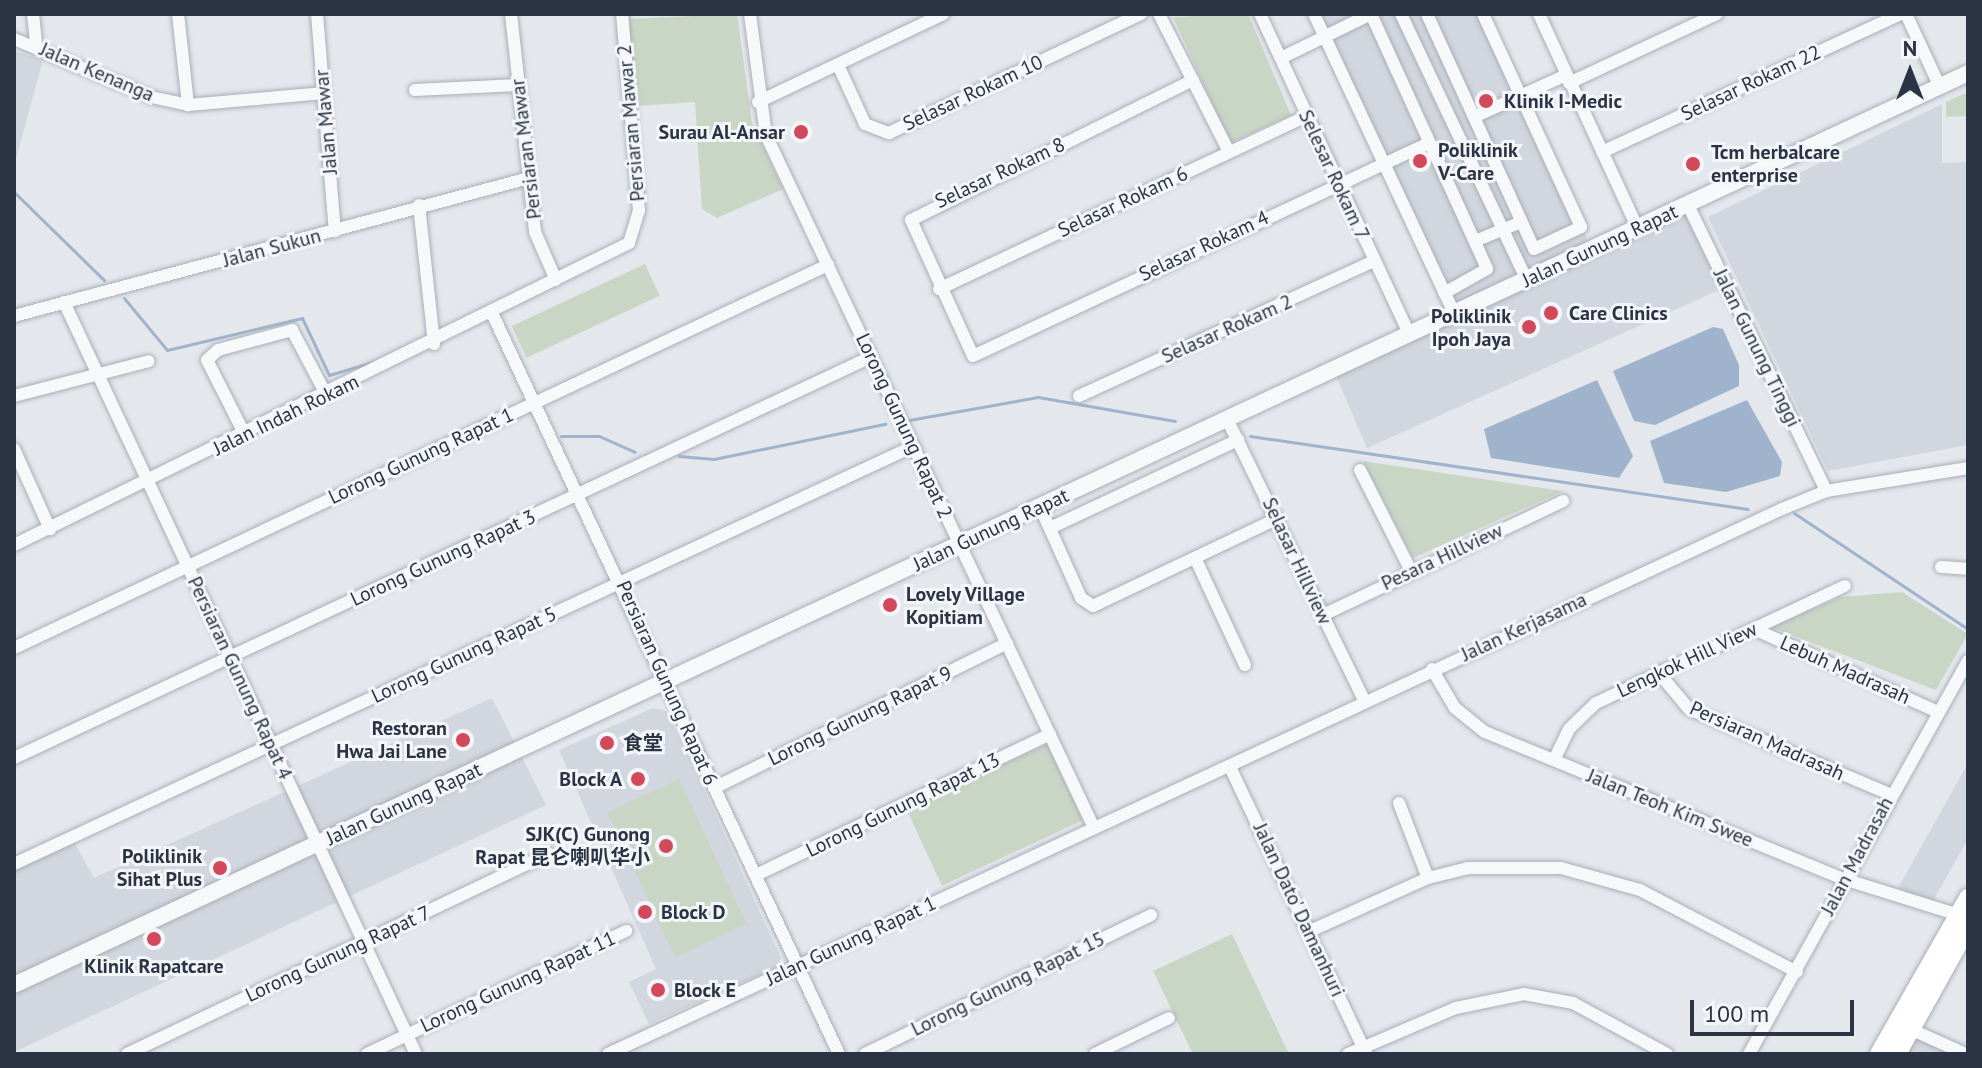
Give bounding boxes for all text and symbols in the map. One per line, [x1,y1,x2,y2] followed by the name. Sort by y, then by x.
[1870,32,1950,112] north arrow
[1903,34,1917,62] text: N
[36,37,158,107] street label: Jalan Kenanga
[1677,40,1825,126] street label: Selasar Rokam 22
[612,43,650,203] street label: Persiaran Mawar 2
[899,50,1047,136] street label: Selasar Rokam 10
[309,69,343,175] street label: Jalan Mawar
[505,77,547,221] street label: Persiaran Mawar
[1504,89,1623,113] place label: Klinik I-Medic
[1475,90,1497,112] marker: Klinik I-Medic
[1293,106,1375,244] street label: Selesar Rokam 7
[658,120,785,144] place label: Surau Al-Ansar
[792,123,810,141] marker: Surau Al-Ansar
[931,132,1069,214] street label: Selasar Rokam 8
[1438,138,1518,185] place label: Poliklinik V-Care
[1711,140,1840,187] place label: Tcm herbalcare enterprise
[1409,150,1431,172] marker: Poliklinik V-Care
[1682,153,1704,175] marker: Tcm herbalcare enterprise
[1054,161,1192,243] street label: Selasar Rokam 6
[1518,199,1682,293] street label: Jalan Gunung Rapat
[1135,205,1273,287] street label: Selasar Rokam 4
[220,223,324,273] street label: Jalan Sukun
[1708,265,1806,431] street label: Jalan Gunung Tinggi
[1158,289,1296,369] street label: Selasar Rokam 2
[1569,301,1668,325] place label: Care Clinics
[1540,302,1562,324] marker: Care Clinics
[1431,304,1511,351] place label: Poliklinik Ipoh Jaya
[1518,316,1540,338] marker: Poliklinik Ipoh Jaya
[851,330,957,522] street label: Lorong Gunung Rapat 2
[209,369,363,461] street label: Jalan Indah Rokam
[325,403,517,509] street label: Lorong Gunung Rapat 1
[909,483,1073,577] street label: Jalan Gunung Rapat
[1257,494,1337,628] street label: Selasar Hillview
[347,505,539,611] street label: Lorong Gunung Rapat 3
[1378,518,1506,596] street label: Pesara Hillview
[182,573,298,783] street label: Persiaran Gunung Rapat 4
[611,577,723,789] street label: Persiaran Gunung Rapat 6
[906,582,1026,629] place label: Lovely Village Kopitiam
[1457,587,1591,667] street label: Jalan Kerjasama
[881,596,899,614] marker: Lovely Village Kopitiam
[368,602,560,708] street label: Lorong Gunung Rapat 5
[1613,617,1761,703] street label: Lengkok Hill View
[1776,631,1914,709] street label: Lebuh Madrasah
[764,661,956,771] street label: Lorong Gunung Rapat 9
[1686,696,1848,786] street label: Persiaran Madrasah
[336,716,447,763] place label: Restoran Hwa Jai Lane
[454,731,472,749] marker: Restoran Hwa Jai Lane
[623,731,663,755] place label: 食堂
[598,734,616,752] marker: 食堂
[802,748,1004,862] street label: Lorong Gunung Rapat 13
[322,757,486,851] street label: Jalan Gunung Rapat
[1583,764,1757,852] street label: Jalan Teoh Kim Swee
[558,767,622,791] place label: Block A
[629,770,647,788] marker: Block A
[1816,793,1898,919] street label: Jalan Madrasah
[1248,819,1350,1001] street label: Jalan Dato' Damanhuri
[475,822,650,869] place label: SJK(C) Gunong Rapat 昆仑喇叭华小
[657,837,675,855] marker: SJK(C) Gunong Rapat 昆仑喇叭华小
[117,844,202,891] place label: Poliklinik Sihat Plus
[209,857,231,879] marker: Poliklinik Sihat Plus
[762,891,940,991] street label: Jalan Gunung Rapat 1
[661,900,726,924] place label: Block D
[242,901,434,1007] street label: Lorong Gunung Rapat 7
[636,903,654,921] marker: Block D
[417,926,619,1038] street label: Lorong Gunung Rapat 11
[907,927,1109,1041] street label: Lorong Gunung Rapat 15
[143,928,165,950] marker: Klinik Rapatcare
[84,954,224,978] place label: Klinik Rapatcare
[674,978,736,1002] place label: Block E
[649,981,667,999] marker: Block E
[1694,984,1858,1034] scale bar
[1704,998,1769,1029] text: 100 m

